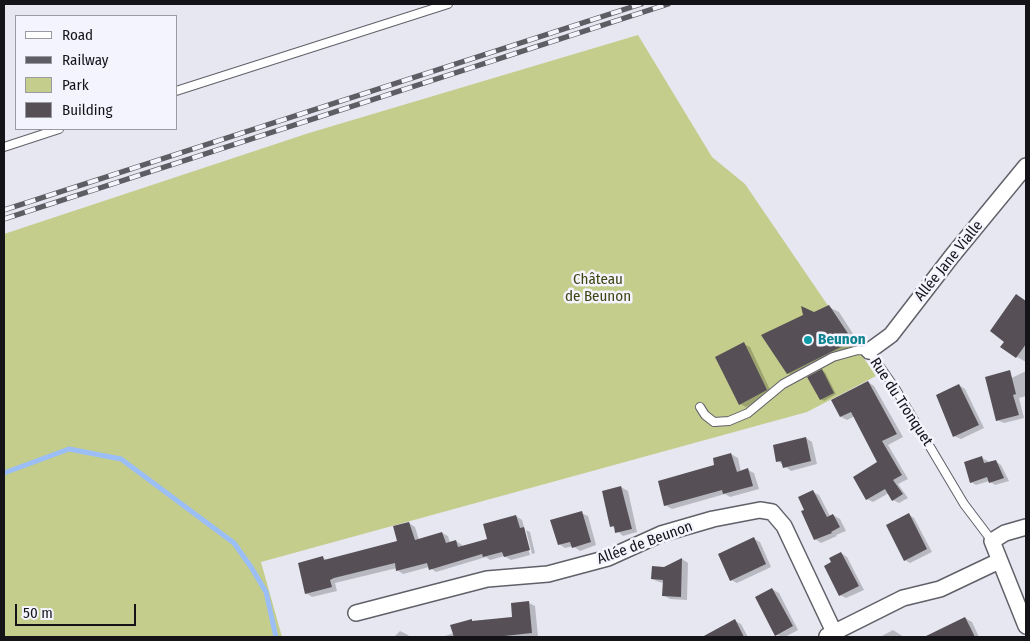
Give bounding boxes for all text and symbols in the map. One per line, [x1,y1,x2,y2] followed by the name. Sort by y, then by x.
[15,15,178,130] legend
[62,26,93,44] text: Road
[62,51,109,69] text: Railway
[62,76,89,94] text: Park
[62,101,113,119] text: Building
[911,217,987,305] street label: Allée Jane Vialle
[565,271,631,306] park label: Château de Beunon
[818,331,866,349] place label: Beunon
[802,334,814,346] marker: Beunon
[866,354,936,450] street label: Rue du Tronquet
[595,517,695,569] street label: Allée de Beunon
[18,594,139,626] scale bar
[23,604,53,622] text: 50 m

